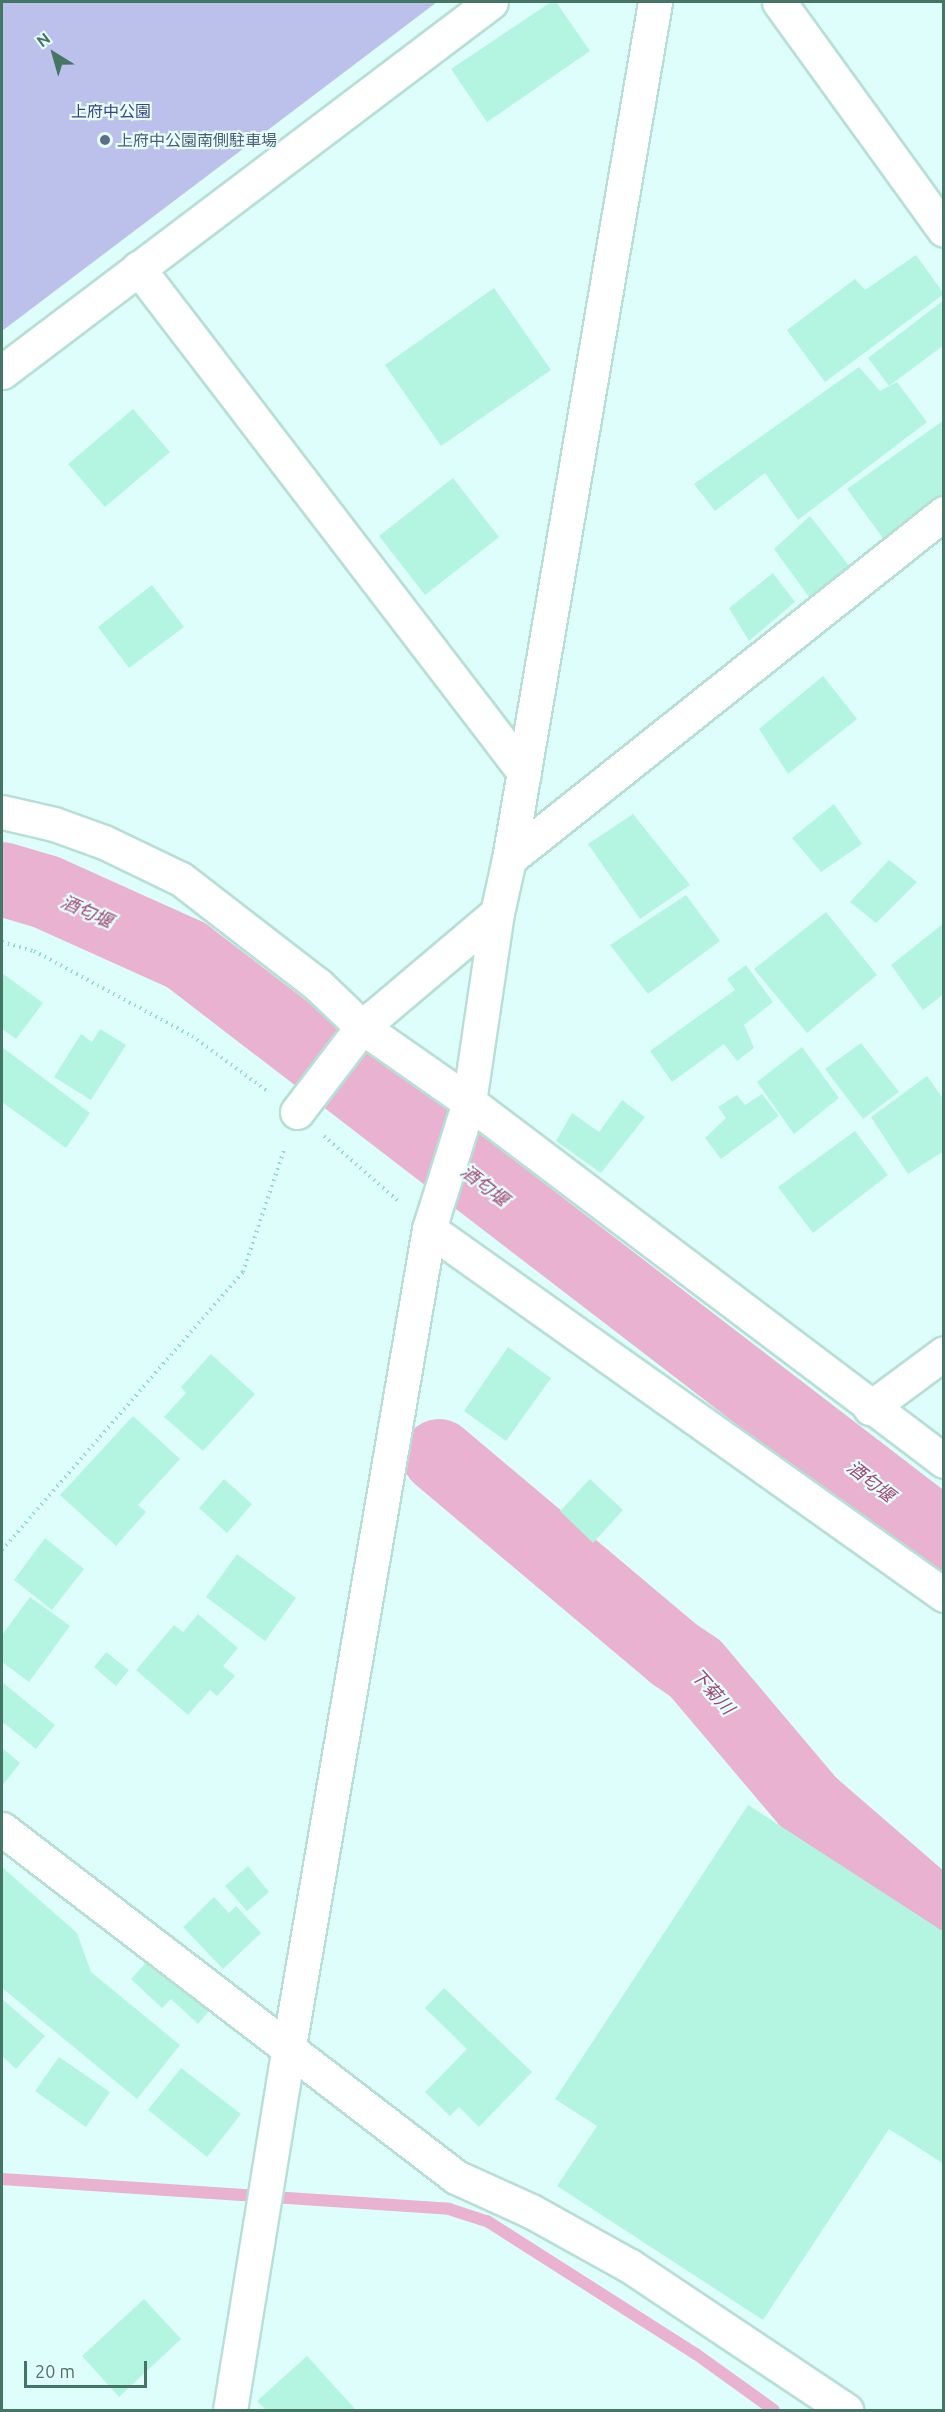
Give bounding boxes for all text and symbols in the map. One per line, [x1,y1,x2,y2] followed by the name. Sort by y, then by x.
[24,24,84,84] north arrow
[33,29,53,50] text: N
[71,101,151,121] park label: 上府中公園
[117,130,277,150] place label: 上府中公園南側駐車場
[98,133,112,147] marker: 上府中公園南側駐車場
[58,890,116,932] water label: 酒匂堰
[457,1160,513,1210] water label: 酒匂堰
[843,1456,899,1506] water label: 酒匂堰
[687,1664,739,1718] water label: 下菊川
[27,2349,150,2387] scale bar
[35,2361,75,2381] text: 20 m

